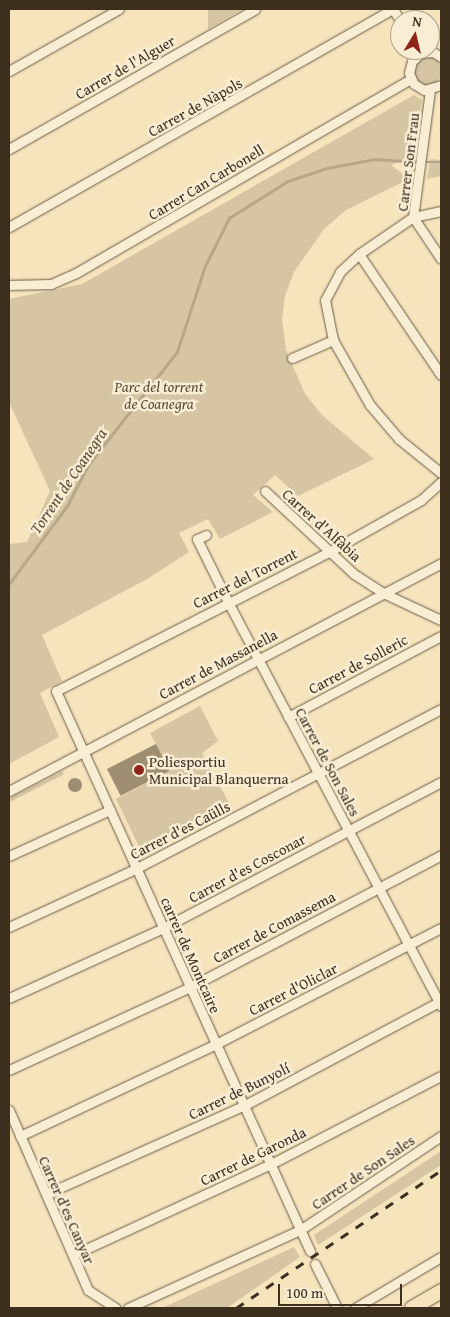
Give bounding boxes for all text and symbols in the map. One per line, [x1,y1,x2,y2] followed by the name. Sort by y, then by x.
[390,10,440,60] north arrow
[411,11,423,32] text: N
[72,31,178,103] street label: Carrer de l'Alguer
[145,74,245,140] street label: Carrer de Nàpols
[393,112,423,212] street label: Carrer Son Frau
[145,140,267,224] street label: Carrer Can Carbonell
[115,377,203,412] park label: Parc del torrent de Coanegra
[26,425,110,537] water label: Torrent de Coanegra
[279,485,365,565] street label: Carrer d'Alfàbia
[190,544,300,612] street label: Carrer del Torrent
[156,625,280,703] street label: Carrer de Massanella
[305,630,411,698] street label: Carrer de Solleric
[292,705,364,819] street label: Carrer de Son Sales
[149,752,289,787] place label: Poliesportiu Municipal Blanquerna
[133,764,145,776] marker: Poliesportiu Municipal Blanquerna
[127,797,233,863] street label: Carrer d'es Caülls
[185,830,309,906] street label: Carrer d'es Cosconar
[210,887,338,967] street label: Carrer de Comassema
[157,894,225,1016] street label: carrer de Montcaire
[246,959,340,1019] street label: Carrer d'Oliclar
[185,1059,293,1123] street label: Carrer de Bunyolí
[197,1123,309,1189] street label: Carrer de Garonda
[308,1131,418,1213] street label: Carrer de Son Sales
[35,1153,99,1267] street label: Carrer d'es Canyar
[280,1274,404,1306] scale bar
[286,1282,323,1303] text: 100 m

